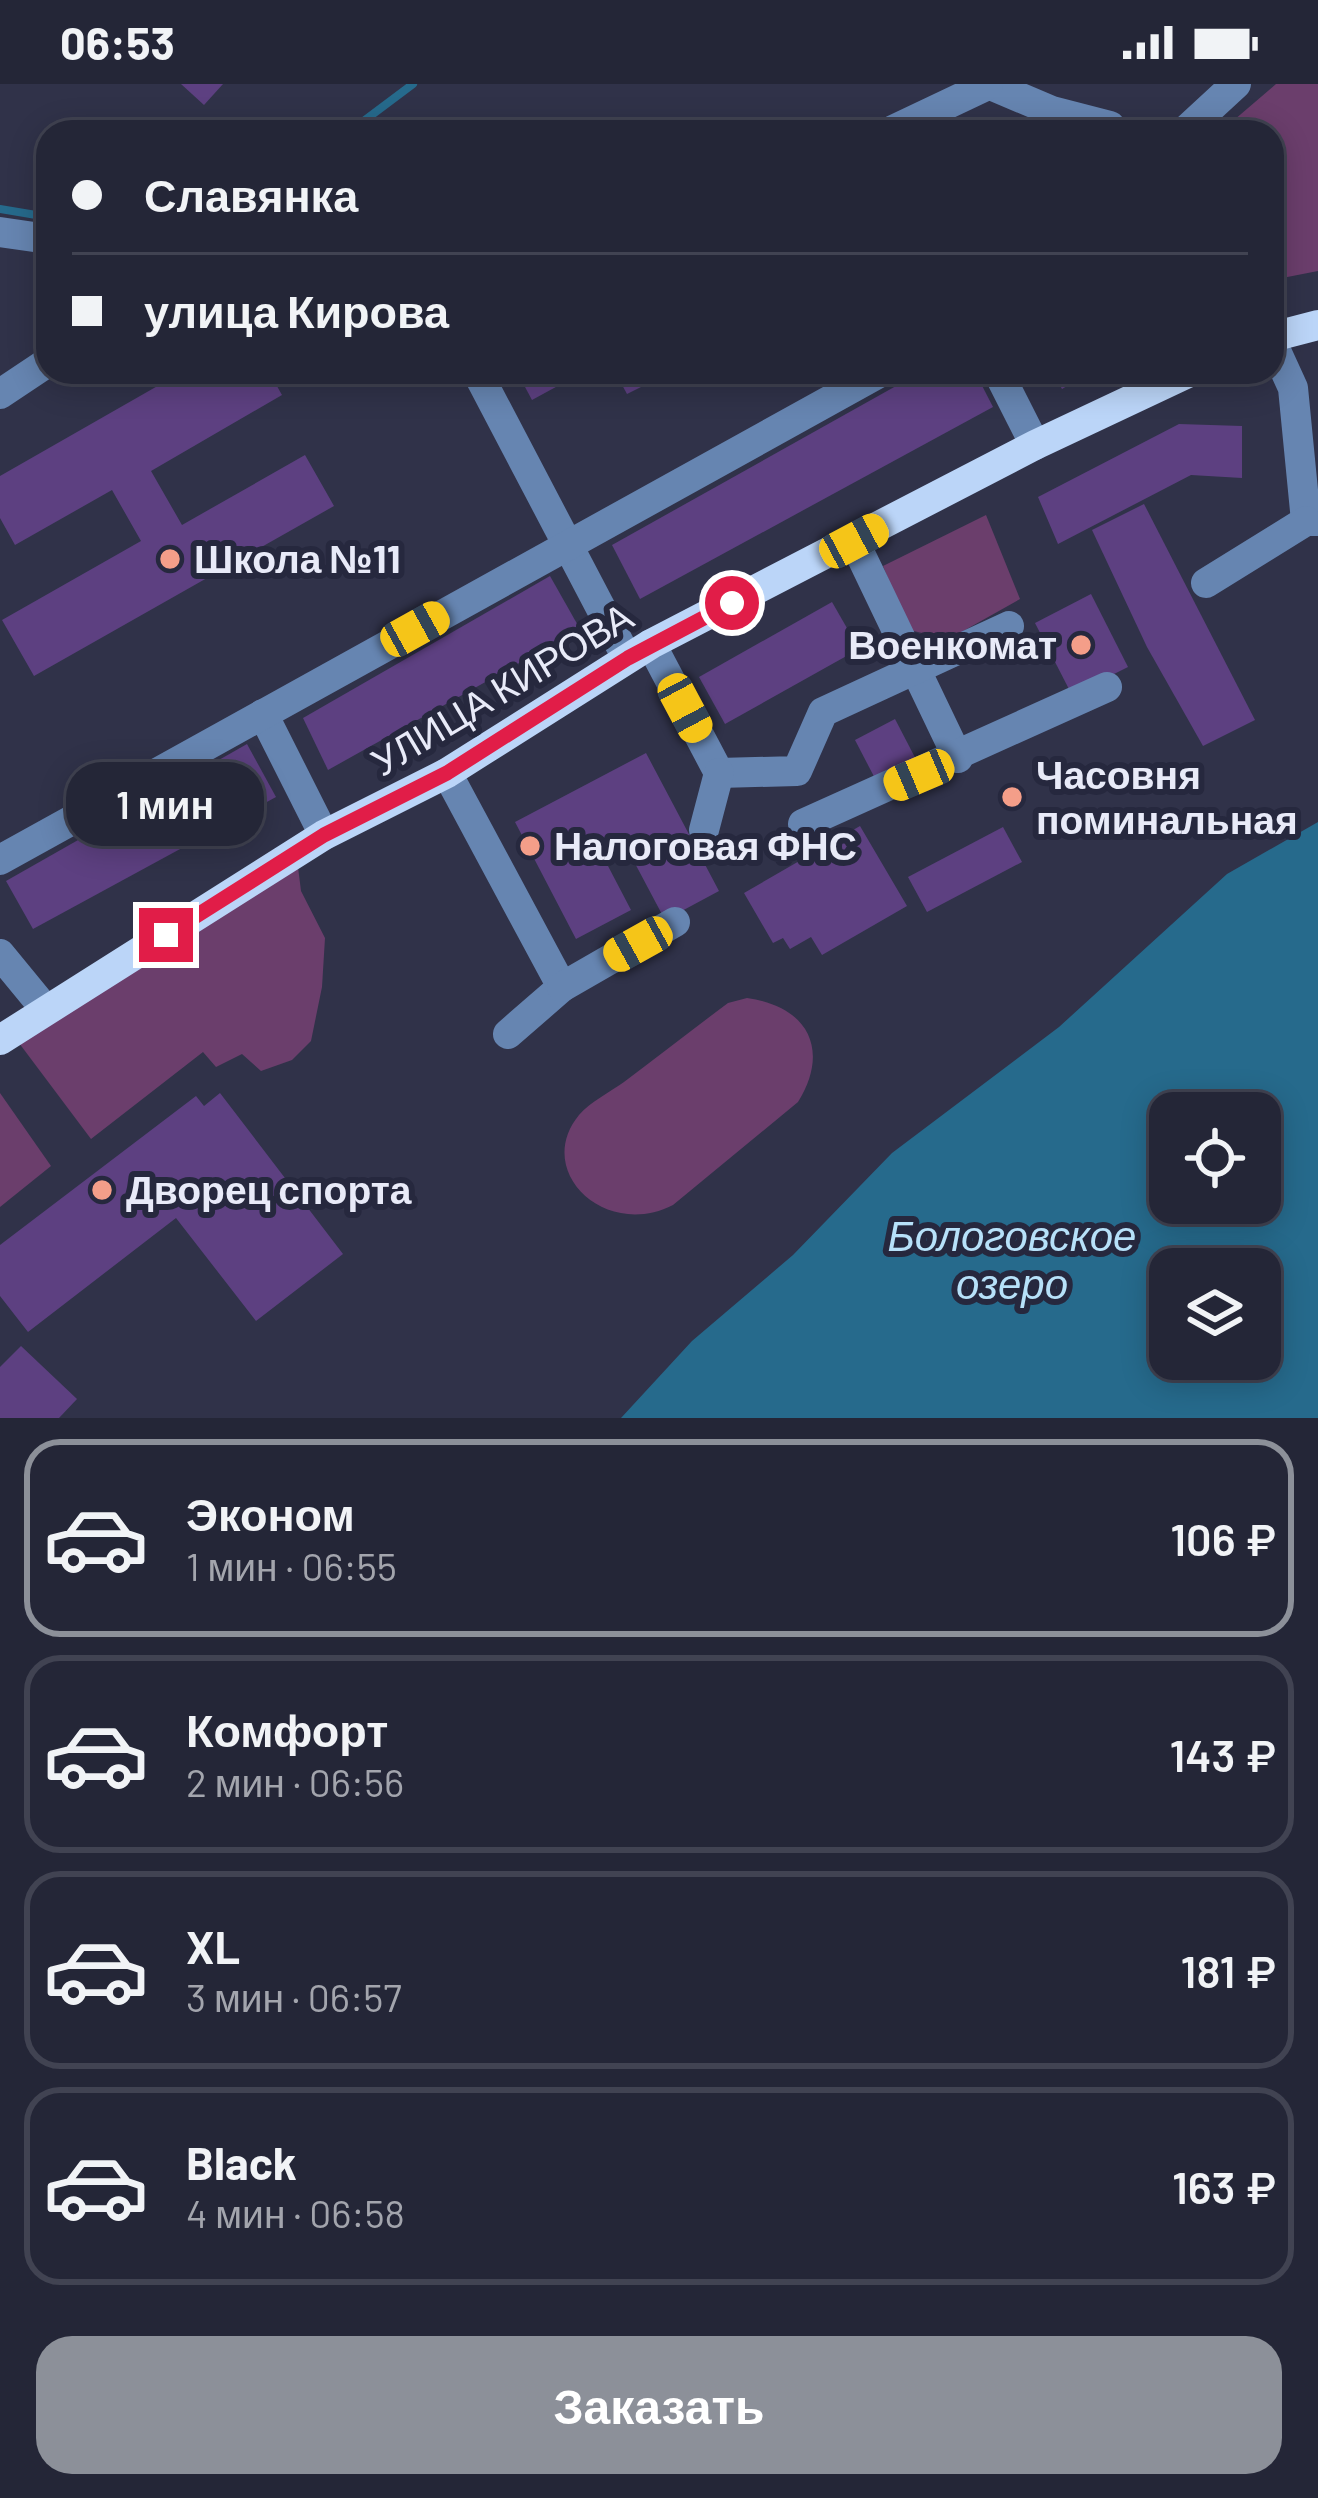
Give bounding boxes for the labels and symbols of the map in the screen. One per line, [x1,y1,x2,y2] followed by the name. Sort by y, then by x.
[814,508,894,574] car
[194,534,401,581] place label: Школа №11
[157,546,183,572] marker: Школа №11
[705,576,759,630] route start
[362,591,641,784] street label: УЛИЦА КИРОВА
[375,596,455,662] car
[848,620,1057,667] place label: Военкомат
[1068,632,1094,658] marker: Военкомат
[652,668,718,748] car
[879,744,959,806] car
[1036,750,1298,842] place label: Часовня поминальная
[67,761,265,845] callout: 1 мин
[999,784,1025,810] marker: Часовня поминальная
[554,821,857,868] place label: Налоговая ФНС
[517,833,543,859] marker: Налоговая ФНС
[139,908,193,962] route end
[598,911,678,977] car
[126,1165,412,1212] place label: Дворец спорта
[89,1177,115,1203] marker: Дворец спорта
[888,1209,1136,1308] water label: Бологовское озеро

